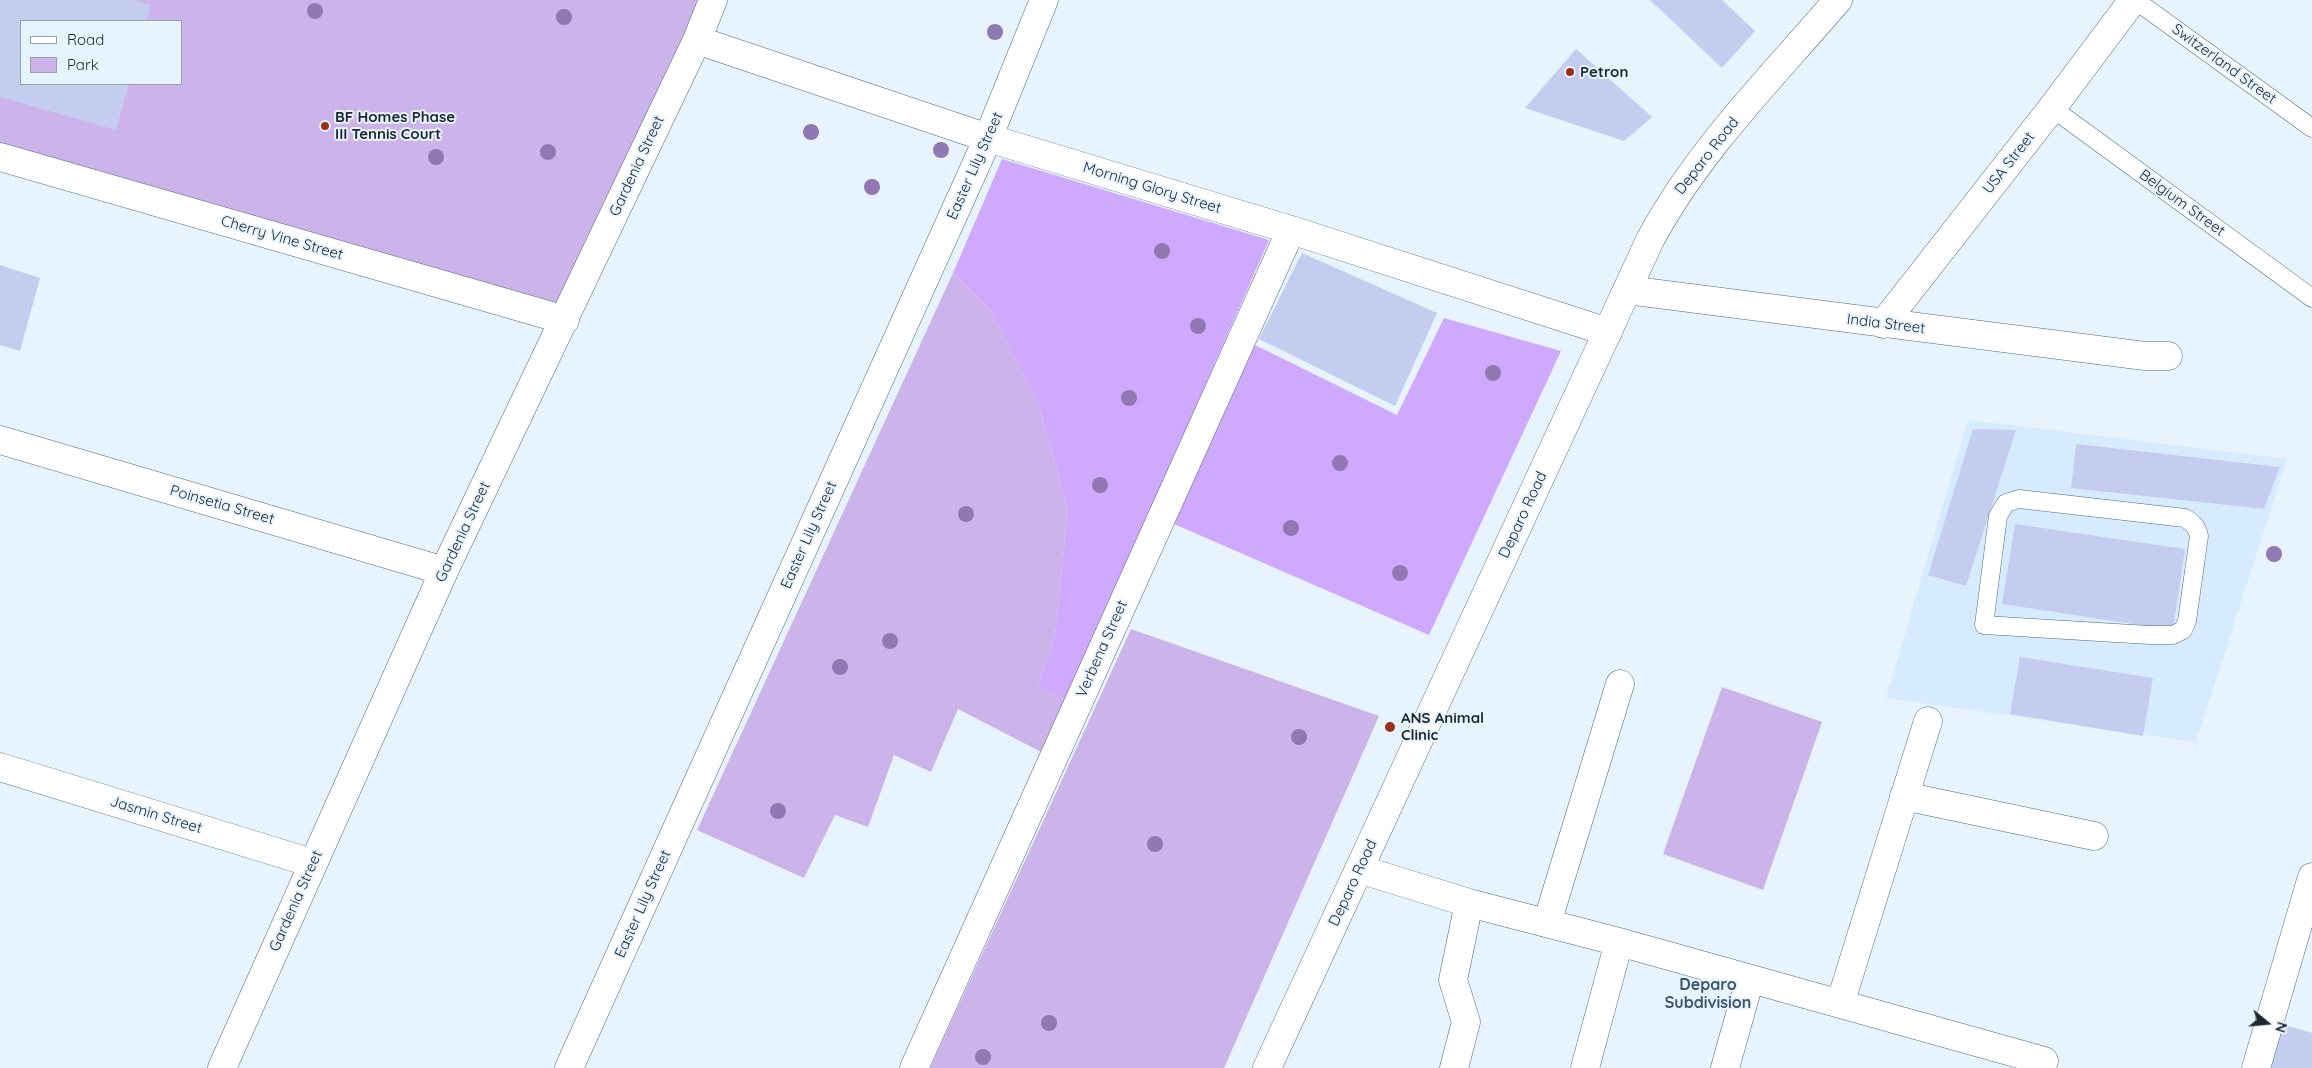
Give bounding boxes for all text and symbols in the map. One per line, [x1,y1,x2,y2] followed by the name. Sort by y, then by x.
[20,20,182,85] legend
[2168,20,2280,108] street label: Switzerland Street
[67,30,104,49] text: Road
[67,55,99,74] text: Park
[1580,63,1628,81] place label: Petron
[1564,66,1576,78] marker: Petron
[335,108,455,143] place label: BF Homes Phase III Tennis Court
[943,109,1007,223] street label: Easter Lily Street
[606,113,668,219] street label: Gardenia Street
[1671,114,1743,198] street label: Deparo Road
[319,120,331,132] marker: BF Homes Phase III Tennis Court
[1979,128,2039,198] street label: USA Street
[1081,158,1223,218] street label: Morning Glory Street
[2136,166,2228,240] street label: Belgium Street
[219,212,345,264] street label: Cherry Vine Street
[1846,310,1926,338] street label: India Street
[1495,469,1551,561] street label: Deparo Road
[777,478,841,592] street label: Easter Lily Street
[432,479,494,585] street label: Gardenia Street
[168,482,276,528] street label: Poinsetia Street
[1073,598,1131,700] street label: Verbena Street
[1401,709,1484,744] place label: ANS Animal Clinic
[1383,720,1397,734] marker: ANS Animal Clinic
[108,792,204,838] street label: Jasmin Street
[1325,837,1381,929] street label: Deparo Road
[611,847,675,961] street label: Easter Lily Street
[266,848,326,954] street label: Gardenia Street
[1665,975,1751,1013] district label: Deparo Subdivision
[2242,998,2292,1048] north arrow
[2271,1020,2291,1035] text: N

